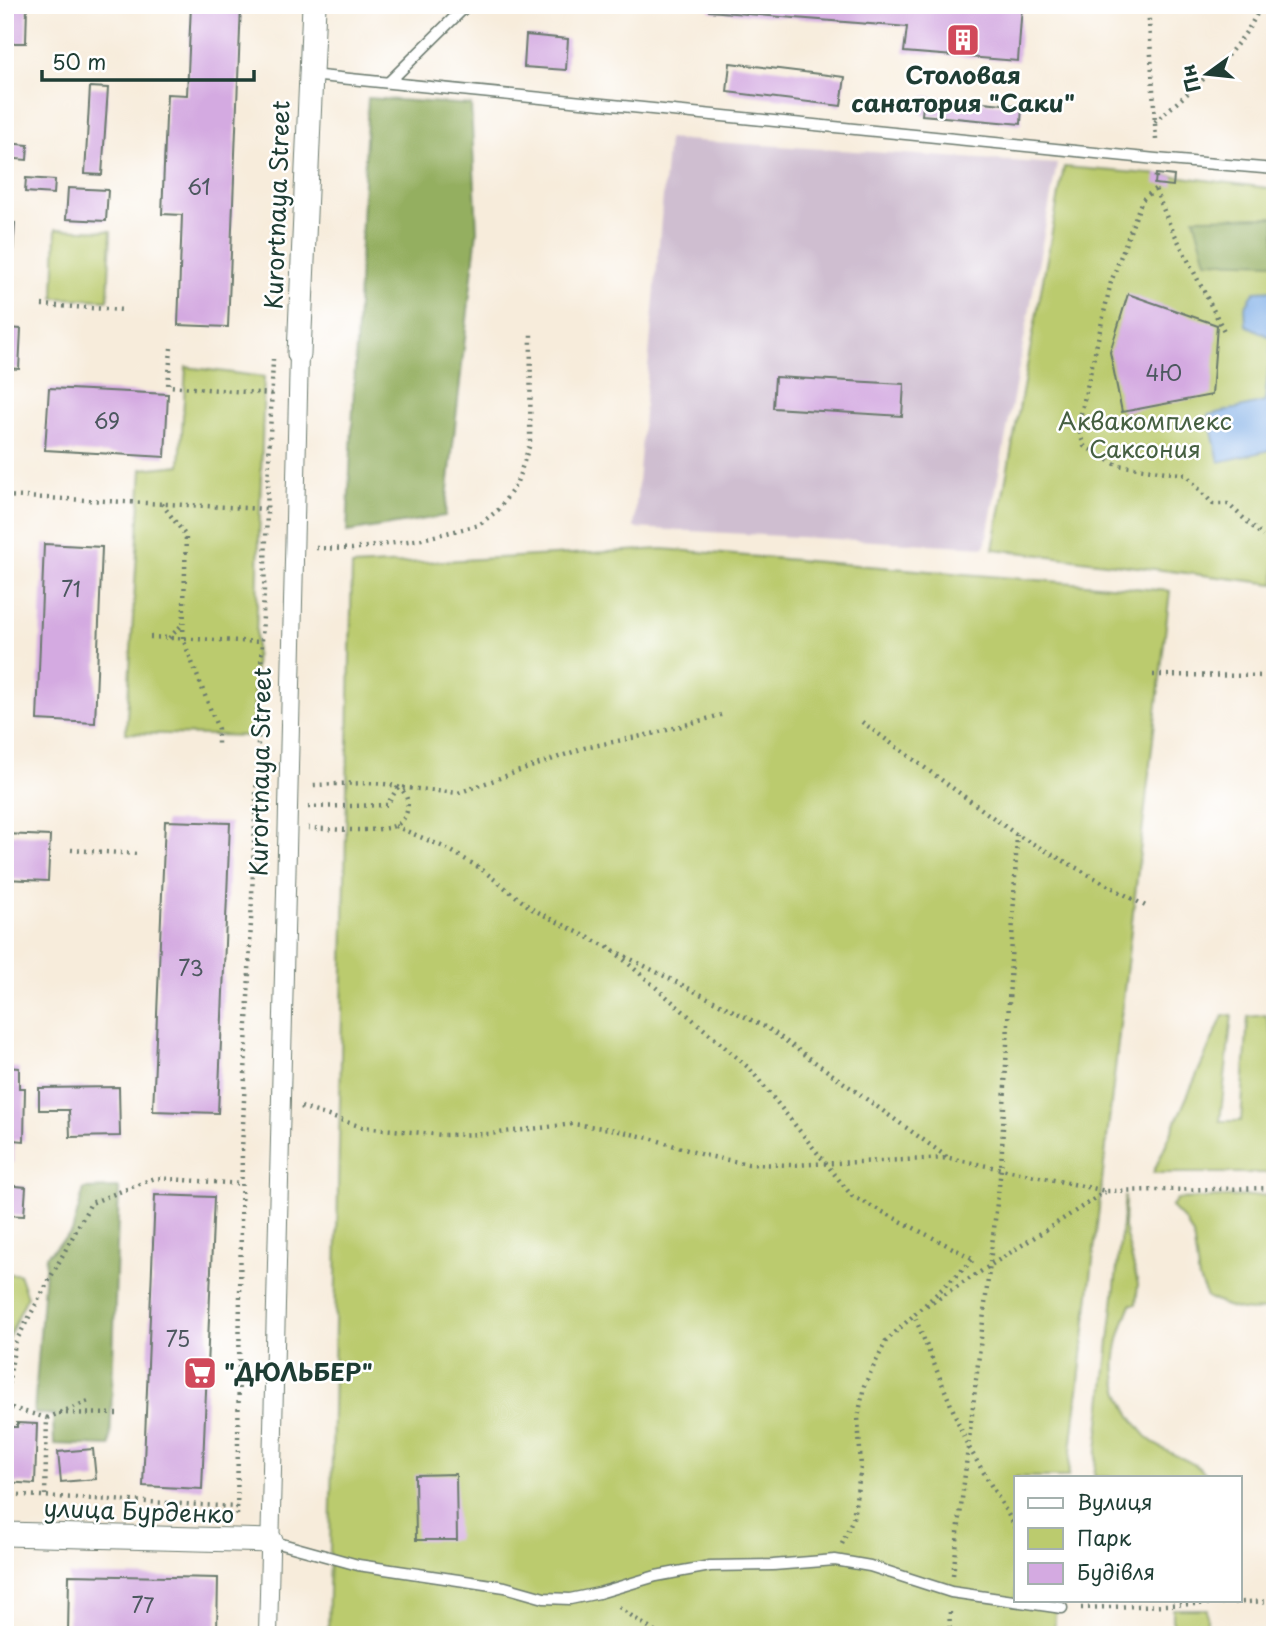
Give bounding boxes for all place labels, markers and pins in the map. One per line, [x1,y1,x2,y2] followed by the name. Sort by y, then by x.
[944,21,982,59] building icon: Столовая санатория "Саки"
[851,56,1075,120] place label: Столовая санатория "Саки"
[224,1353,373,1389] place label: "ДЮЛЬБЕР"
[181,1354,219,1392] supermarket icon: "ДЮЛЬБЕР"

